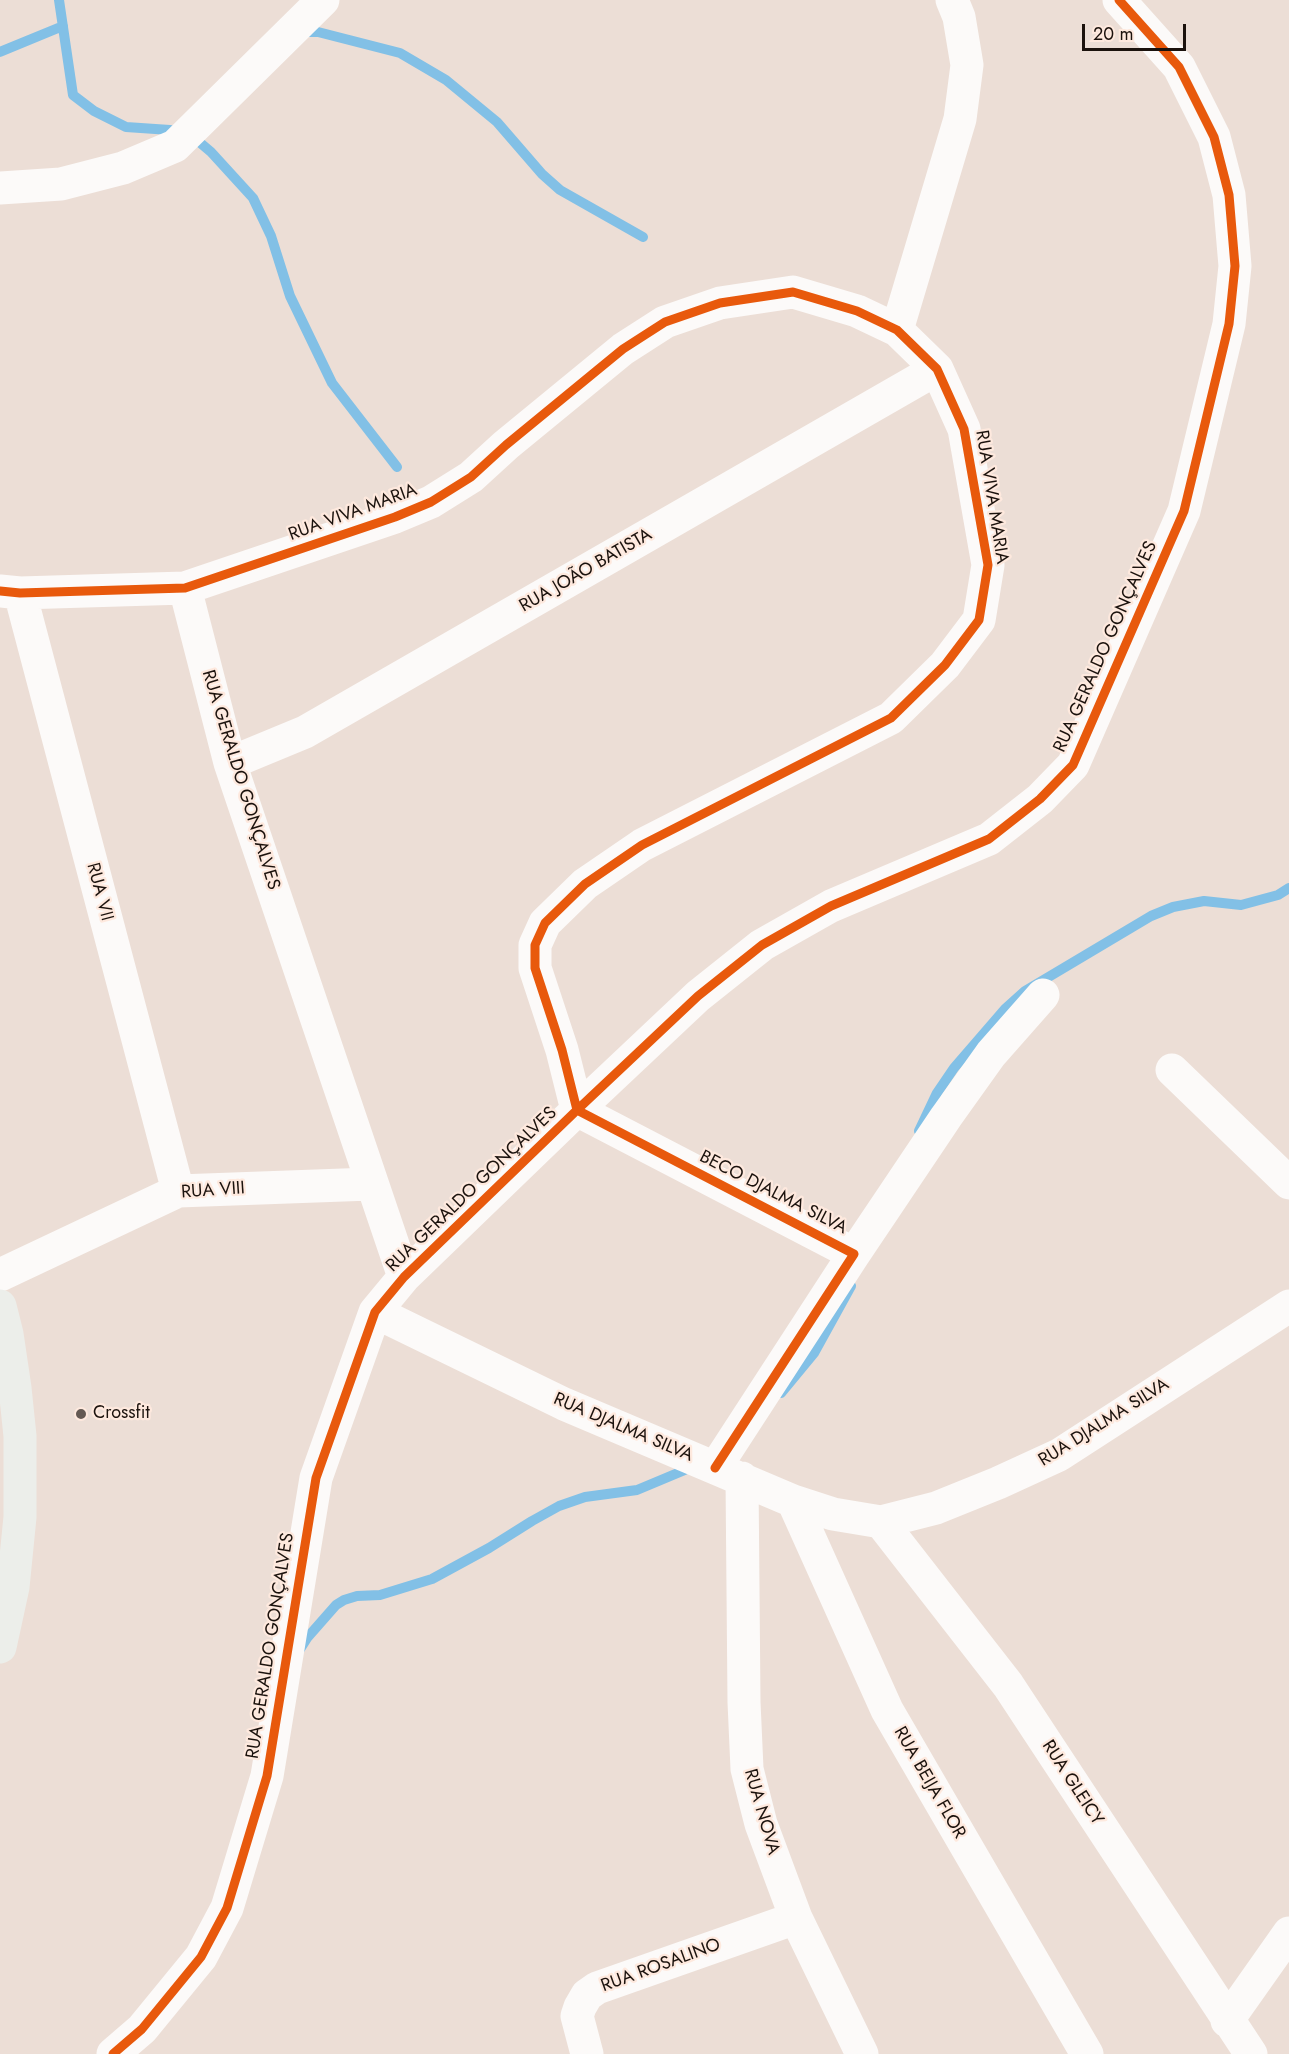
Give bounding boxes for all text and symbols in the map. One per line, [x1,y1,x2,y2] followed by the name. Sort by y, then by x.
[1085,12,1188,50] scale bar
[1093,21,1133,47] text: 20 m
[970,429,1012,565] street label: RUA VIVA MARIA
[286,480,420,546] street label: RUA VIVA MARIA
[516,524,656,618] street label: RUA JOÃO BATISTA
[1050,538,1162,756] street label: RUA GERALDO GONÇALVES
[196,668,284,892] street label: RUA GERALDO GONÇALVES
[81,861,117,923] street label: RUA VII
[382,1103,562,1277] street label: RUA GERALDO GONÇALVES
[696,1146,850,1240] street label: BECO DJALMA SILVA
[180,1178,246,1204] street label: RUA VIII
[1035,1374,1173,1472] street label: RUA DJALMA SILVA
[550,1389,696,1467] street label: RUA DJALMA SILVA
[93,1403,150,1425] place label: Crossfit
[74,1407,88,1421] marker: Crossfit
[242,1531,300,1761] street label: RUA GERALDO GONÇALVES
[888,1723,970,1843] street label: RUA BEIJA FLOR
[1037,1736,1107,1830] street label: RUA GLEICY
[738,1767,784,1857] street label: RUA NOVA
[598,1934,724,1998] street label: RUA ROSALINO

